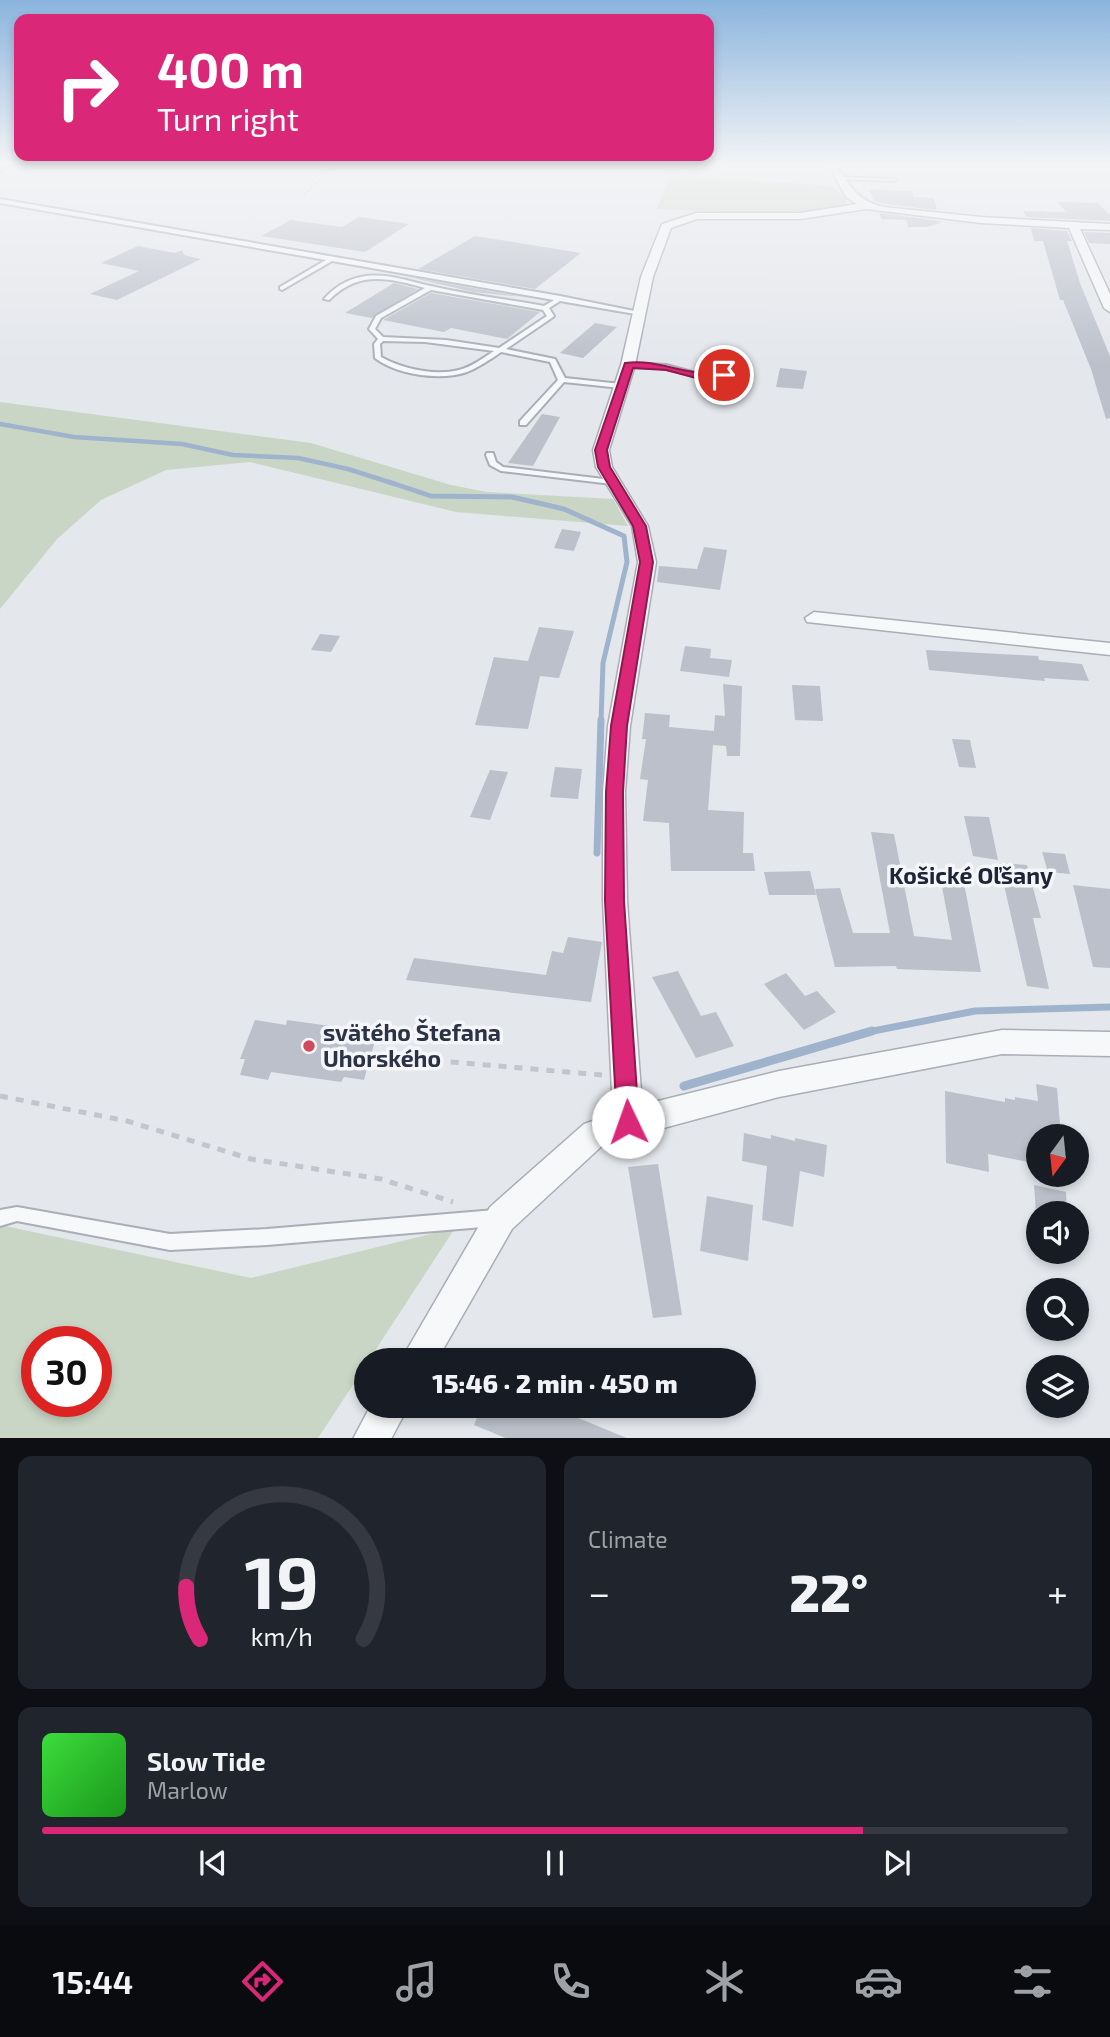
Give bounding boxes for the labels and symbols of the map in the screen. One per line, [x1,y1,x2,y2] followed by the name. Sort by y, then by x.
[694,345,754,405] pin
[889,861,1053,889] district label: Košické Oľšany
[323,1018,501,1072] place label: svätého Štefana Uhorského
[301,1038,317,1054] marker: svätého Štefana Uhorského
[591,1085,665,1159] position arrow
[1026,1124,1088,1186] north arrow
[21,1326,112,1417] speed limit sign: 30

